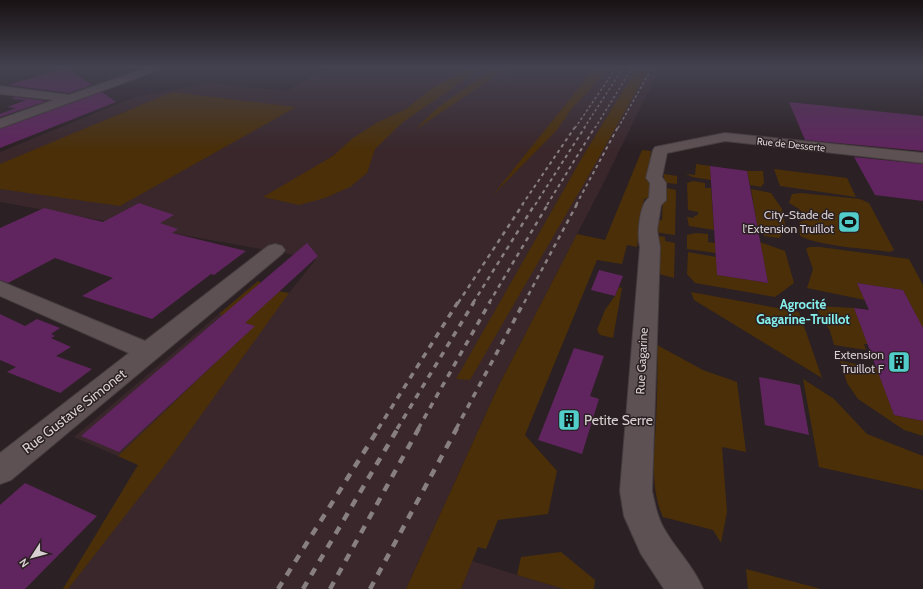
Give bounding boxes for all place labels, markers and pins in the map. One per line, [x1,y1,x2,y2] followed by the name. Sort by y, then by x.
[742,207,834,236] place label: City-Stade de l'Extension Truillot
[836,209,862,235] sports icon: City-Stade de l'Extension Truillot
[834,347,885,376] place label: Extension Truillot F
[886,349,912,375] building icon: Extension Truillot F
[556,407,582,433] building icon: Petite Serre
[584,411,653,429] place label: Petite Serre

